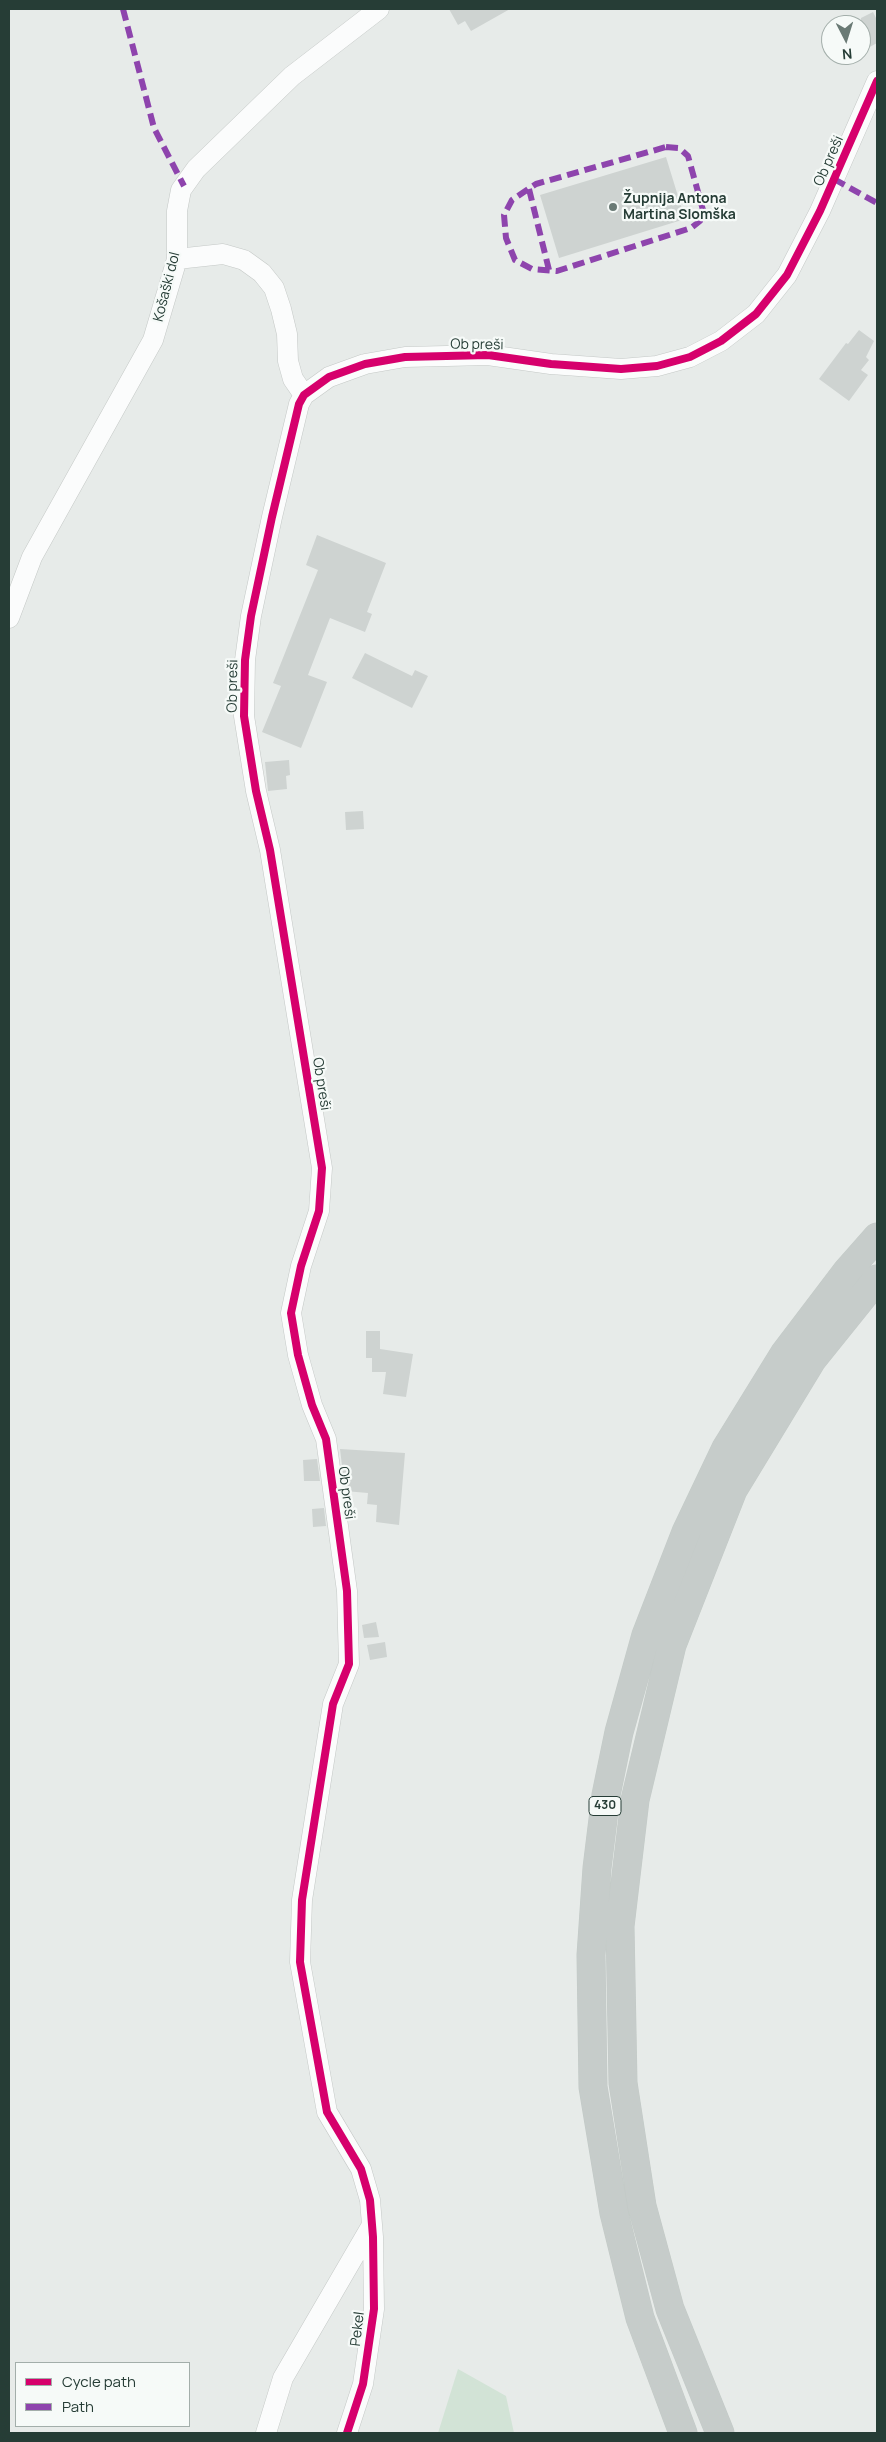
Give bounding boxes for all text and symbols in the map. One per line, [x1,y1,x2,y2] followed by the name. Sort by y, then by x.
[821,15,871,65] north arrow
[841,45,853,64] text: N
[811,133,847,189] street label: Ob preši
[623,191,736,223] place label: Župnija Antona Martina Slomška
[607,201,619,213] marker: Župnija Antona Martina Slomška
[150,250,184,324] street label: Košaški dol
[450,336,504,354] street label: Ob preši
[224,659,242,713] street label: Ob preši
[309,1056,333,1112] street label: Ob preši
[334,1465,358,1521] street label: Ob preši
[589,1796,621,1815] road number: 430
[348,2311,368,2347] street label: Pekel
[15,2362,190,2427] legend
[62,2371,136,2392] text: Cycle path
[62,2396,94,2417] text: Path

